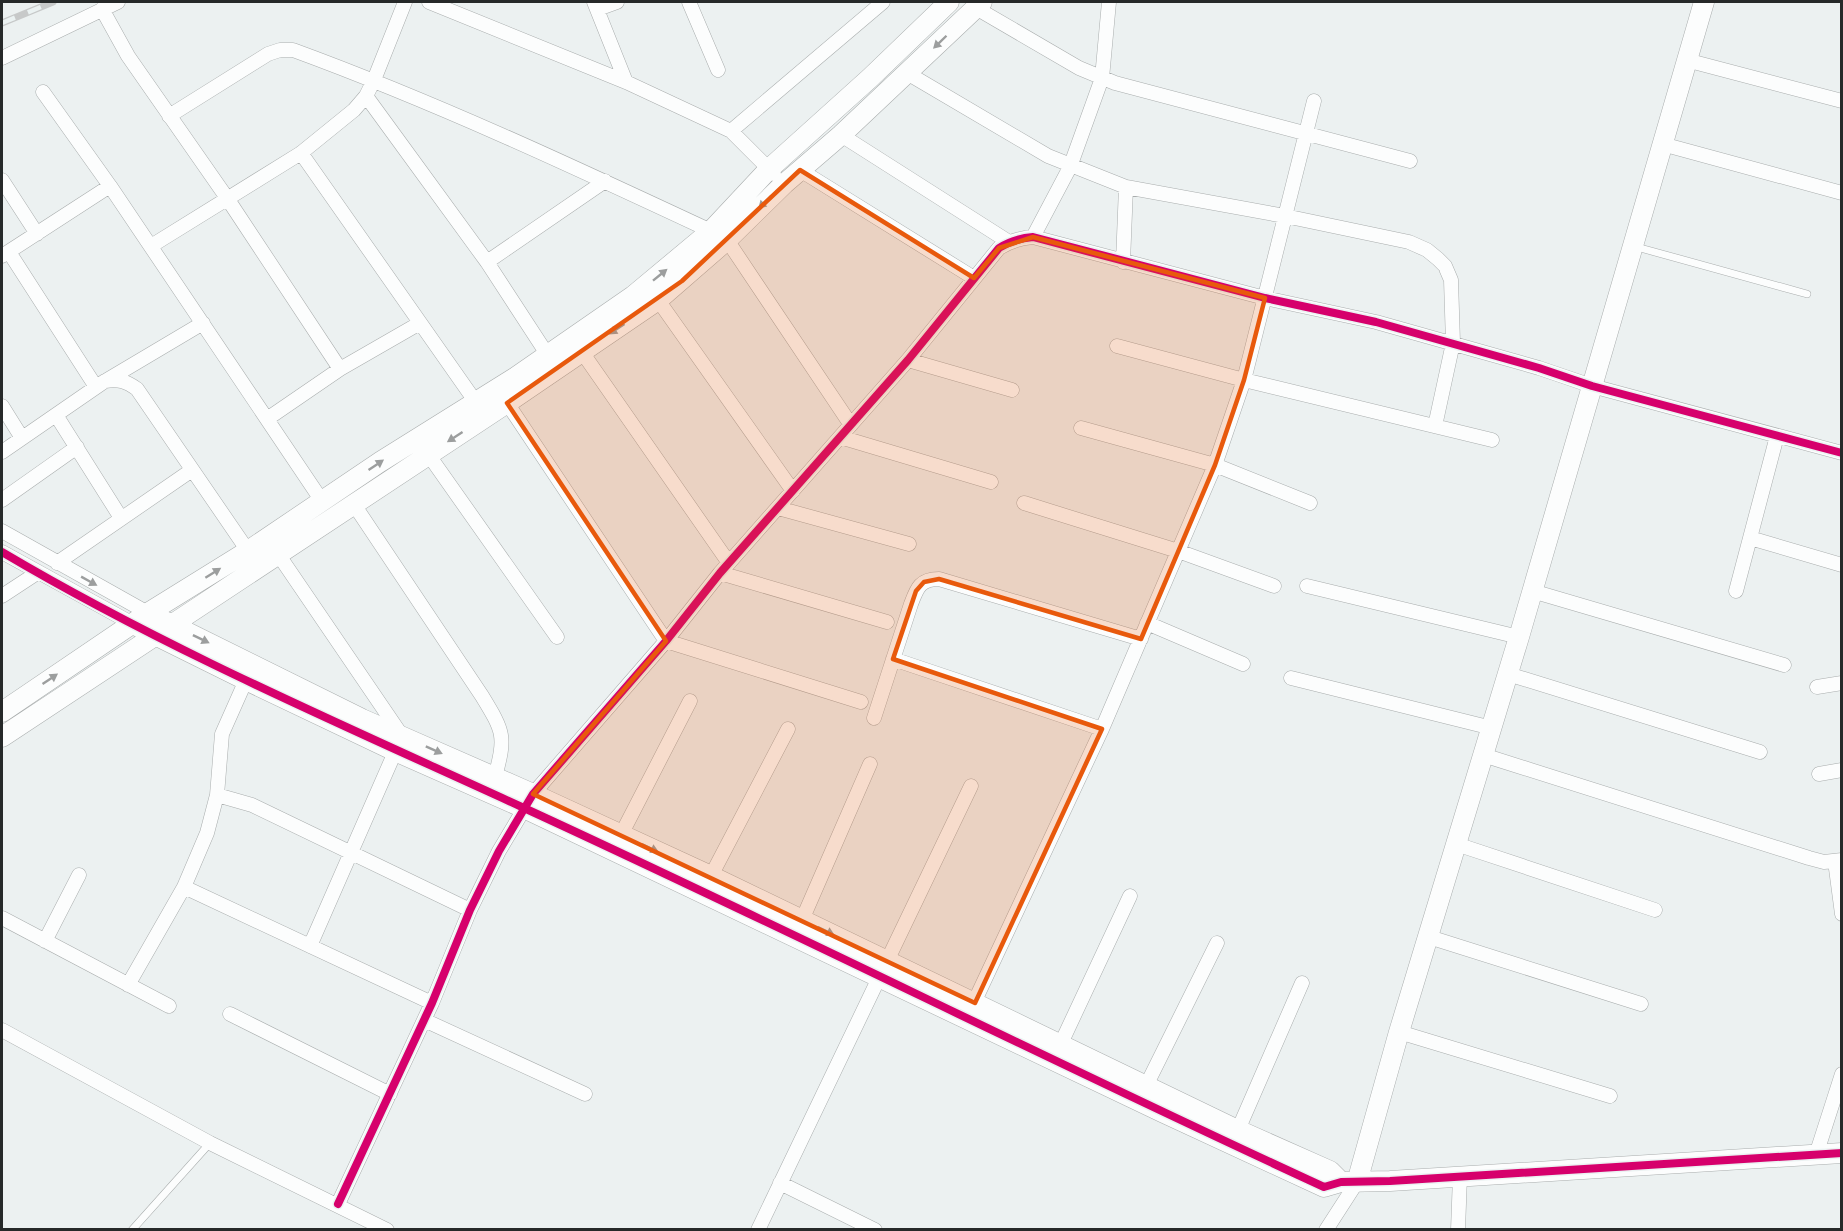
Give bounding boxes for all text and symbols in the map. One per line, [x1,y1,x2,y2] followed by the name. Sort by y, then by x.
[932,35,947,49] one-way arrow
[759,195,773,209] one-way arrow
[652,269,667,281] one-way arrow
[610,323,626,335] one-way arrow
[447,431,463,442] one-way arrow
[368,460,384,471] one-way arrow
[205,567,221,578] one-way arrow
[81,576,98,586] one-way arrow
[192,635,209,644] one-way arrow
[42,674,58,685] one-way arrow
[425,745,443,755] one-way arrow
[641,843,658,852] one-way arrow
[817,926,834,936] one-way arrow

